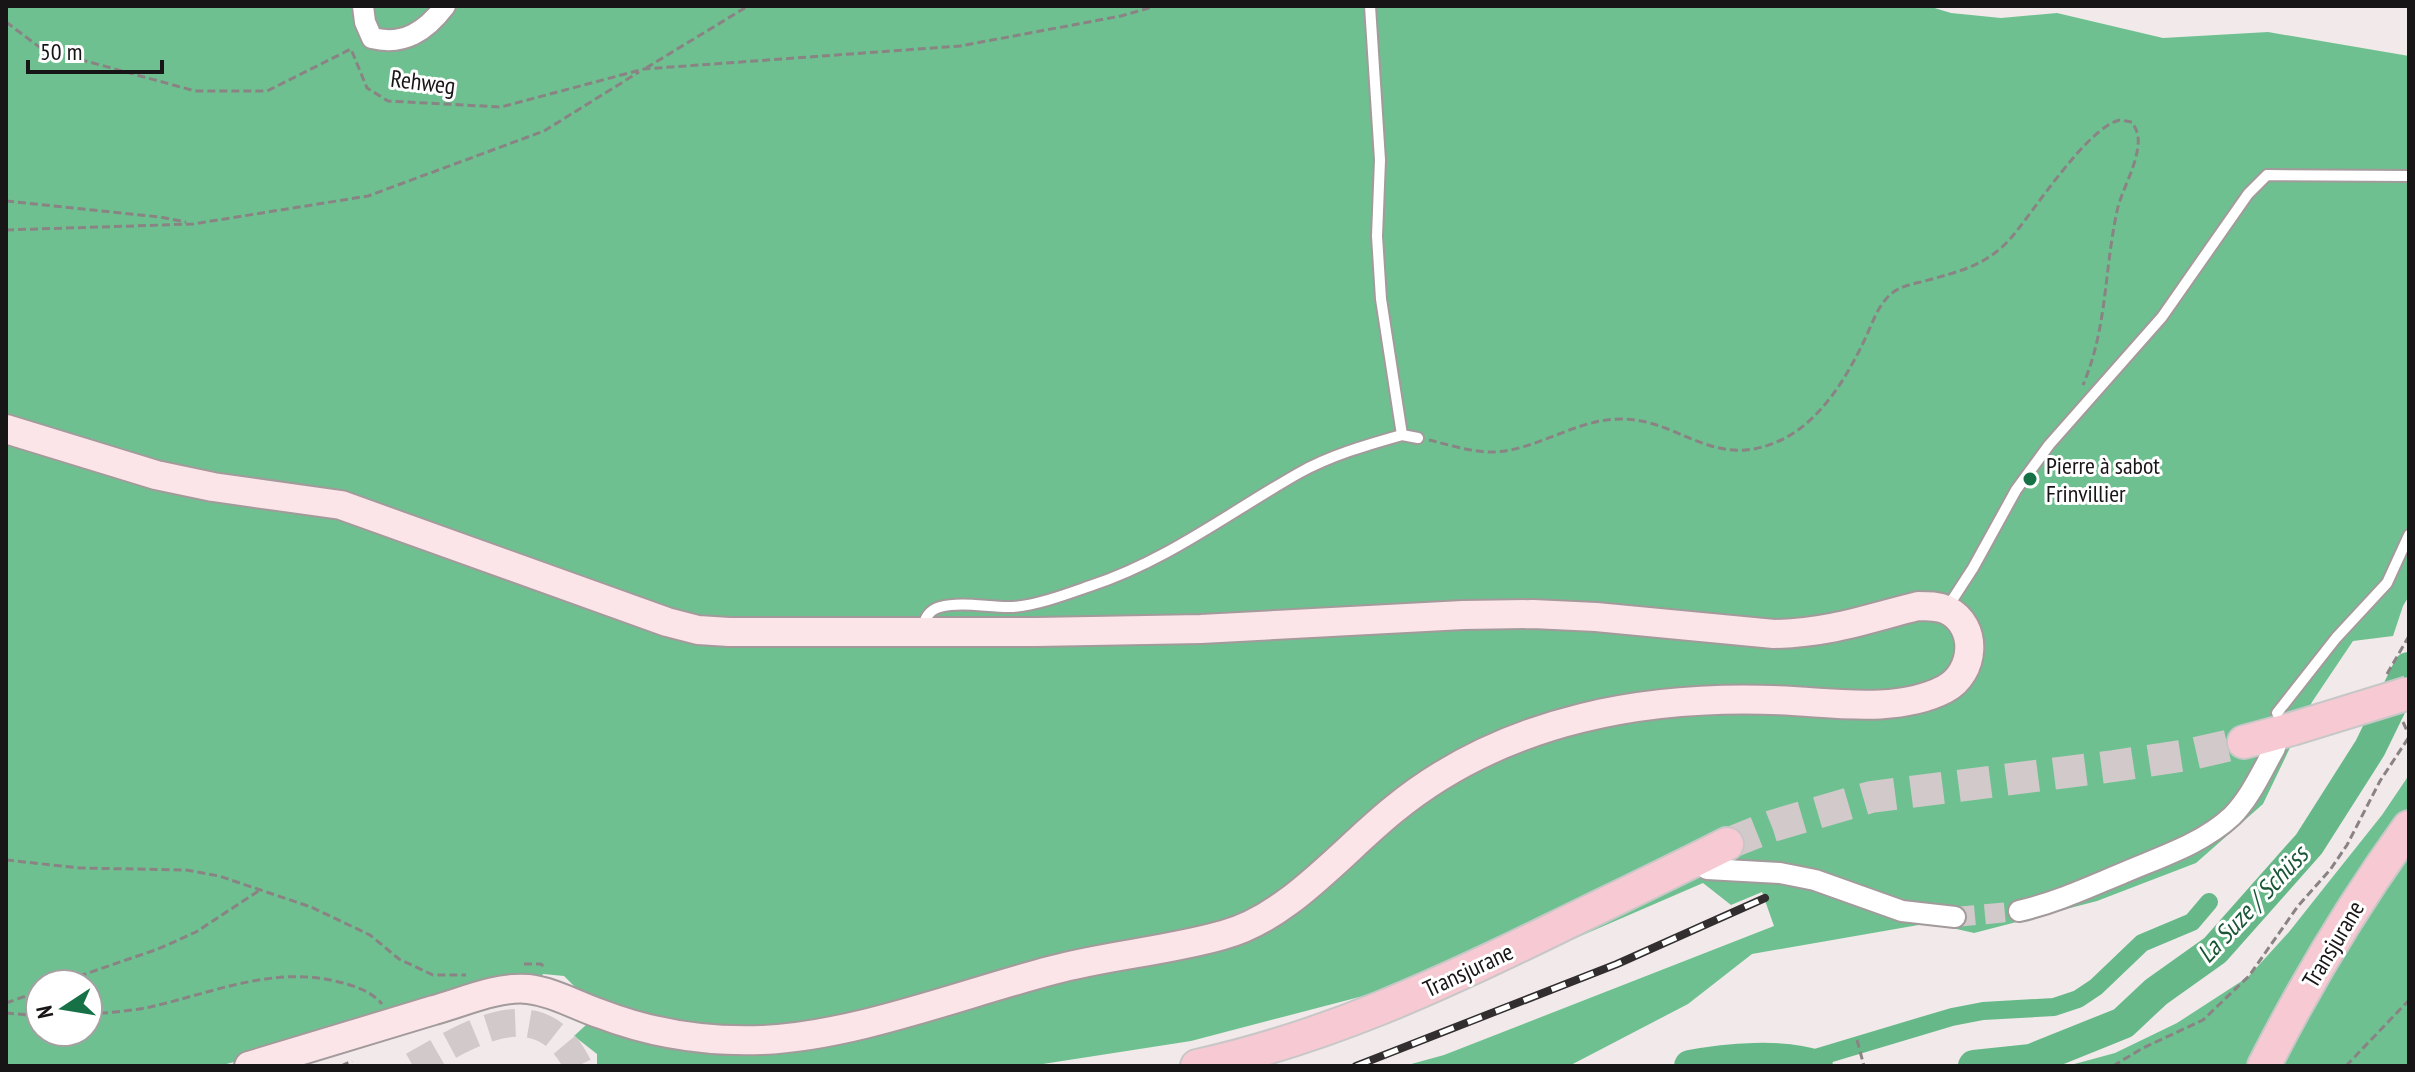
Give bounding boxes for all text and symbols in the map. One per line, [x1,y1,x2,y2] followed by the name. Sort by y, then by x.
[28,24,162,74] scale bar
[40,36,82,67] text: 50 m
[389,63,457,101] street label: Rehweg
[2046,450,2160,509] place label: Pierre à sabot Frinvillier
[2021,470,2039,488] marker: Pierre à sabot Frinvillier
[2189,837,2316,969] water label: La Suze / Schüss
[2295,895,2371,993] street label: Transjurane
[1418,936,1518,1004] street label: Transjurane
[24,968,104,1048] north arrow
[30,1003,59,1021] text: N

